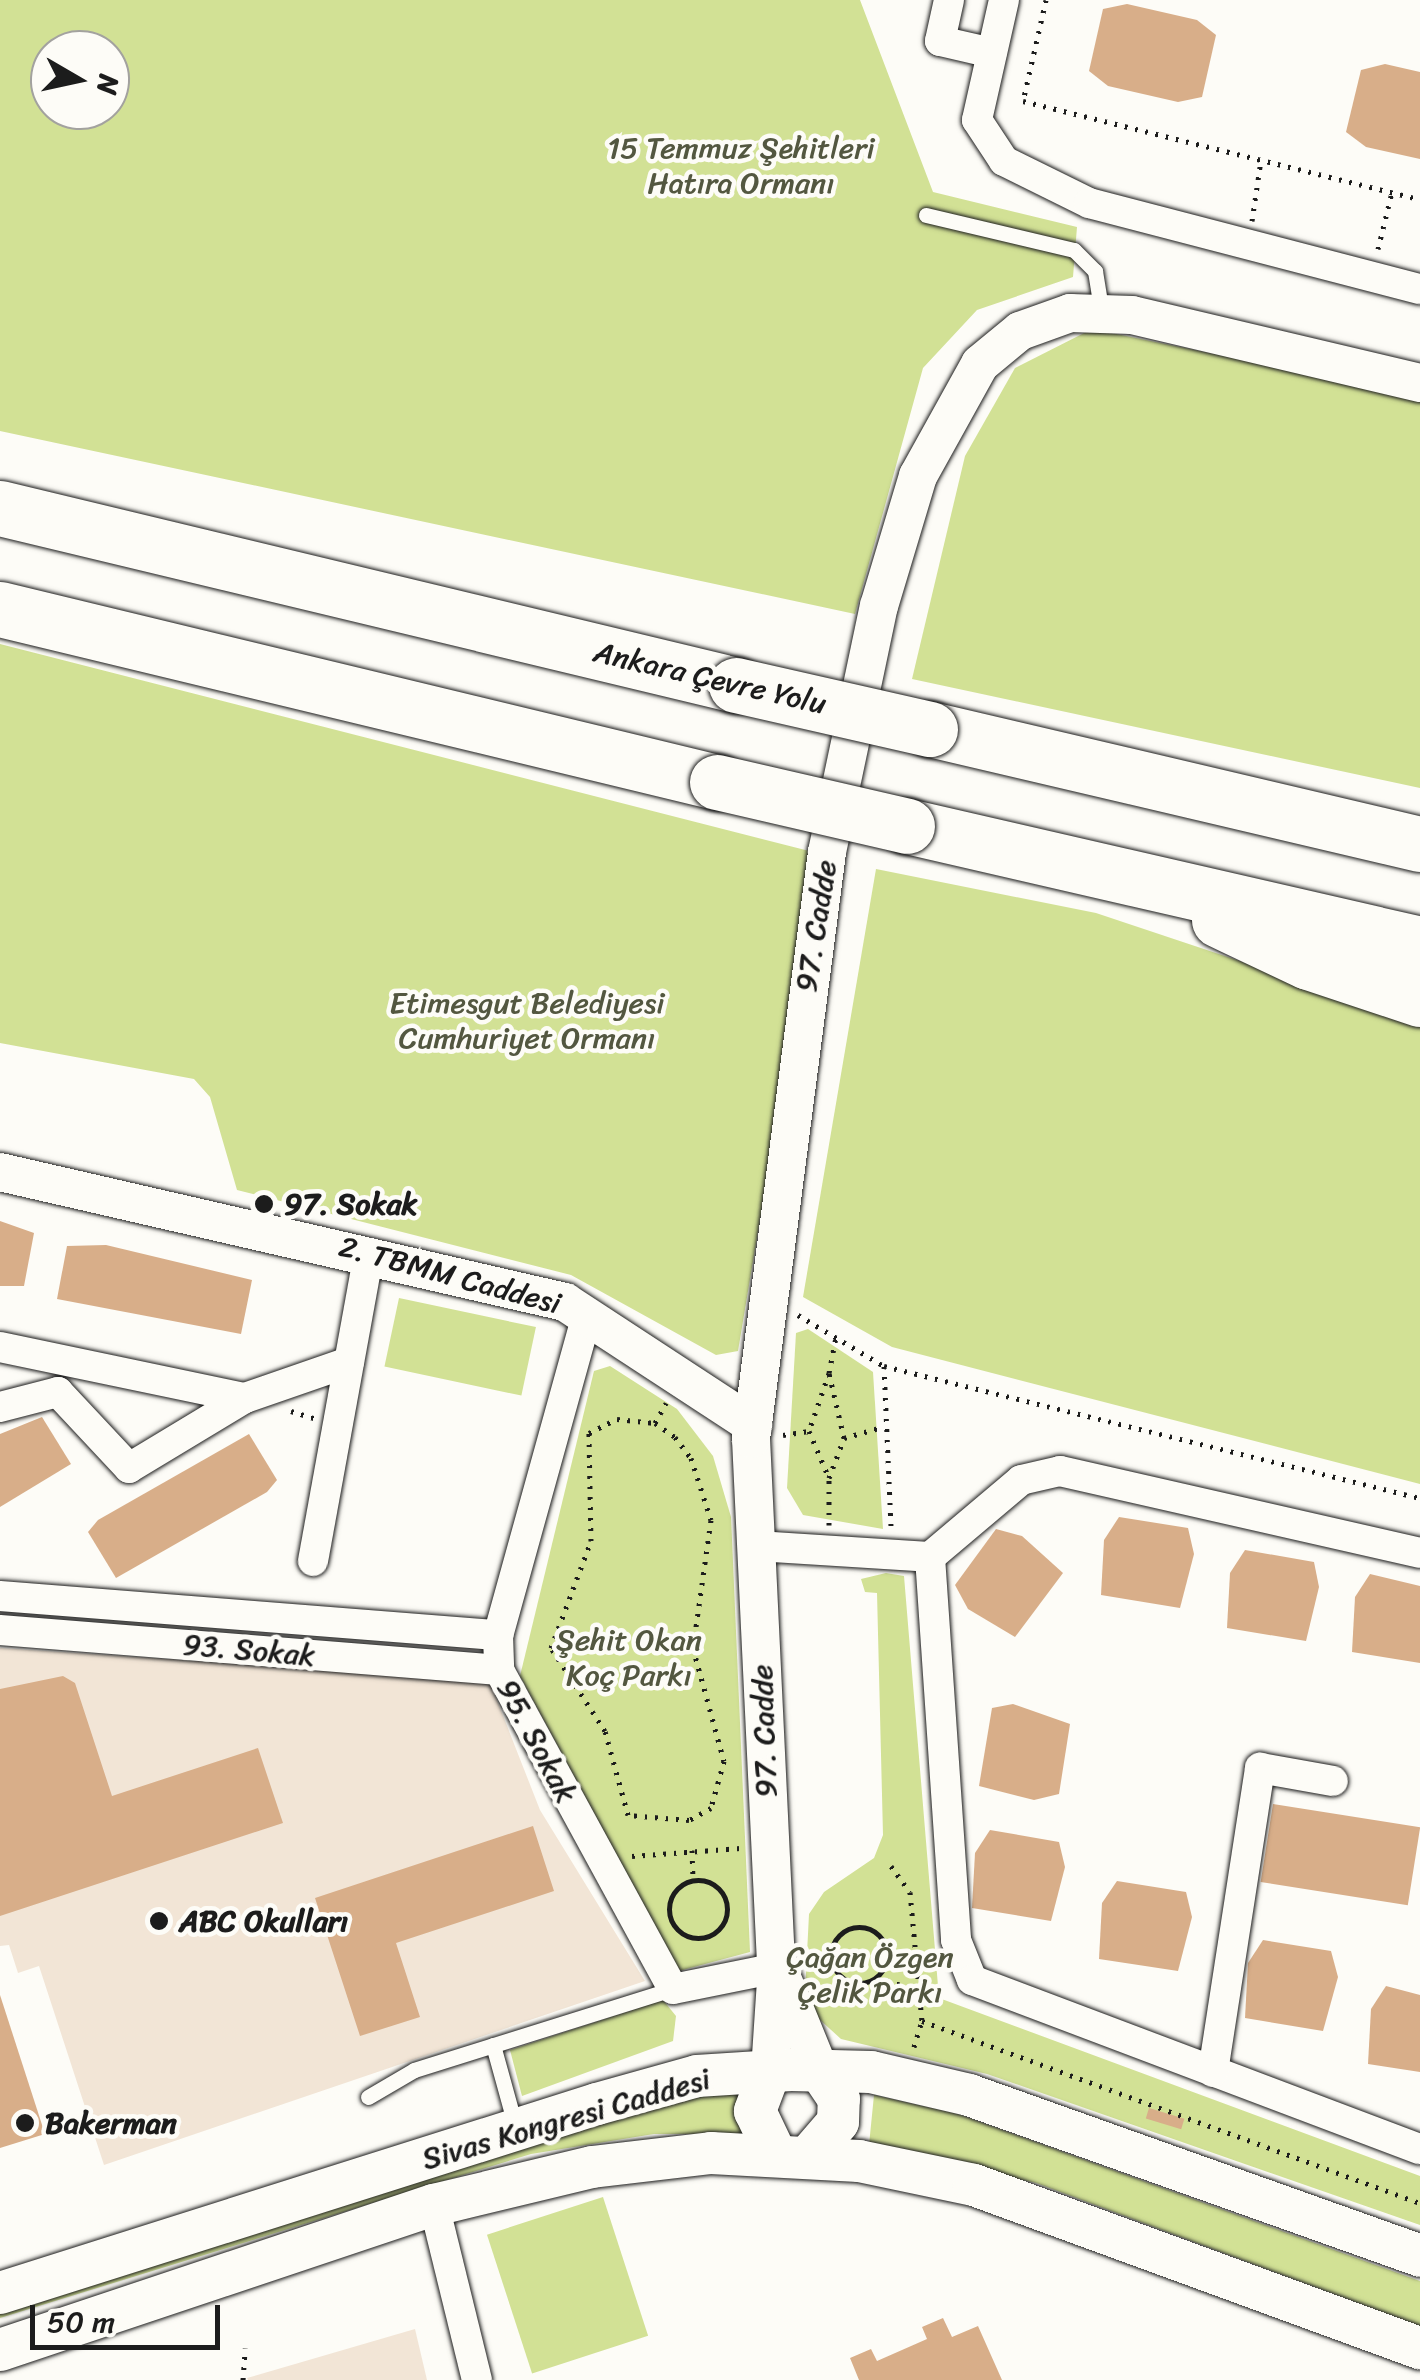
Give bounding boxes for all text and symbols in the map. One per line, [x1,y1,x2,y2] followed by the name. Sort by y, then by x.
[30,30,130,130] north arrow
[82,71,134,98] text: N
[607,130,875,200] park label: 15 Temmuz Şehitleri Hatıra Ormanı
[590,634,830,722] street label: Ankara Çevre Yolu
[788,857,844,995] street label: 97. Cadde
[389,985,665,1056] park label: Etimesgut Belediyesi Cumhuriyet Ormanı
[284,1186,417,1222] place label: 97. Sokak
[253,1193,275,1215] marker: 97. Sokak
[335,1228,565,1322] street label: 2. TBMM Caddesi
[556,1622,702,1692] park label: Şehit Okan Koç Parkı
[181,1626,317,1674] street label: 93. Sokak
[744,1664,784,1798] street label: 97. Cadde
[490,1673,584,1809] street label: 95. Sokak
[179,1903,348,1939] place label: ABC Okulları
[148,1910,170,1932] marker: ABC Okulları
[786,1939,954,2010] park label: Çağan Özgen Çelik Parkı
[416,2060,716,2178] street label: Sivas Kongresi Caddesi
[45,2105,177,2141] place label: Bakerman
[14,2112,36,2134] marker: Bakerman
[35,2285,225,2347] scale bar
[47,2295,115,2349] text: 50 m

